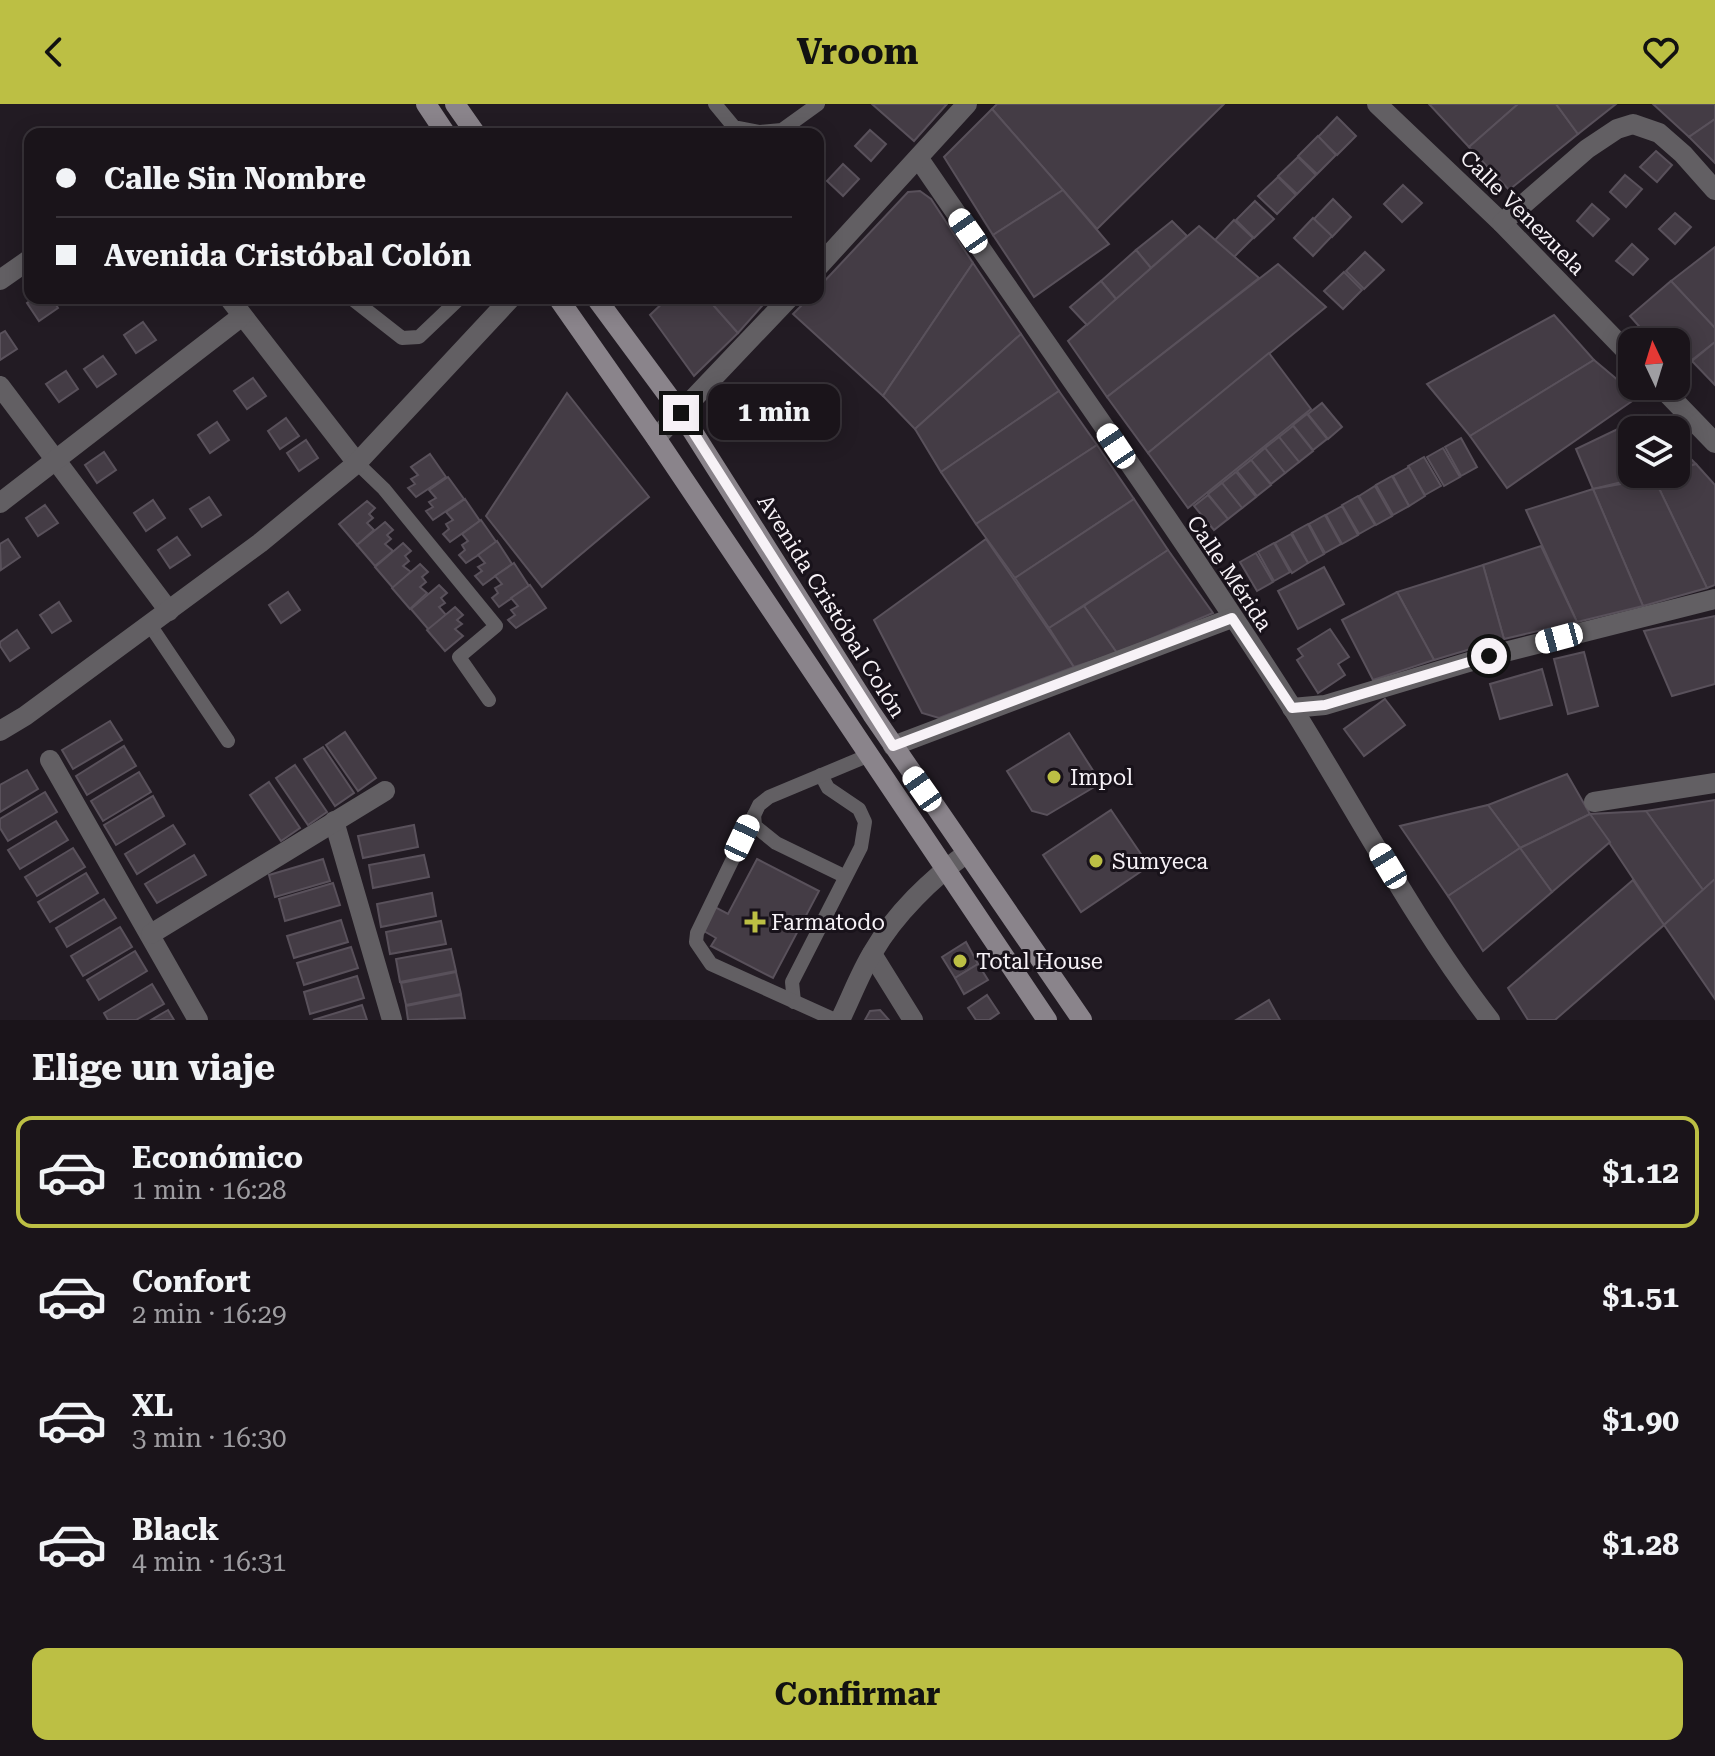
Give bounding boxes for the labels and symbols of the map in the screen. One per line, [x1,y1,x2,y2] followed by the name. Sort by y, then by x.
[1455,145,1590,280] street label: Calle Venezuela
[944,204,992,258] car
[1618,328,1690,400] north arrow
[709,385,841,441] callout: 1 min
[663,395,699,431] route end
[1093,419,1139,473] car
[753,490,911,722] street label: Avenida Cristóbal Colón
[1182,511,1277,636] street label: Calle Mérida
[1533,620,1585,656] car
[1471,638,1507,674] route start
[898,762,946,816] car
[1070,765,1133,790] place label: Impol
[1045,768,1063,786] marker: Impol
[721,811,763,865] car
[1365,839,1411,893] car
[1112,849,1208,874] place label: Sumyeca
[1087,852,1105,870] marker: Sumyeca
[771,910,885,935] place label: Farmatodo
[746,913,764,931] marker: Farmatodo
[976,949,1103,974] place label: Total House
[951,952,969,970] marker: Total House

